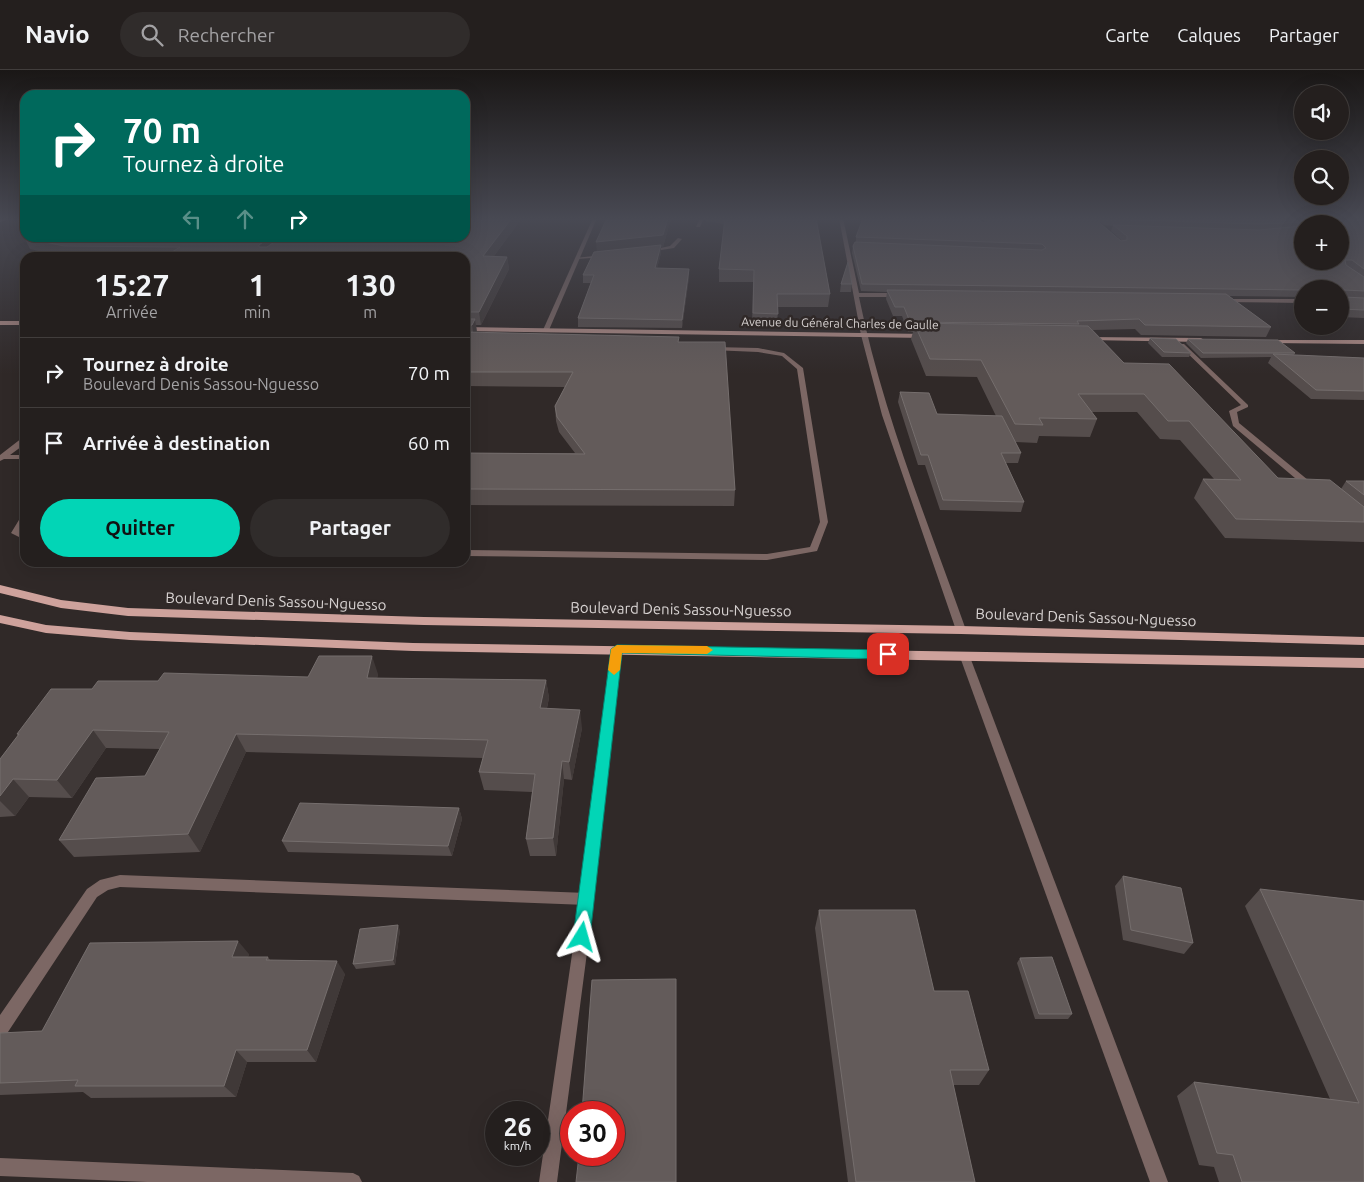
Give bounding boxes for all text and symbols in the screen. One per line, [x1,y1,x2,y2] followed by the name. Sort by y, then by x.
[120,12,470,57] search box
[25,21,90,48] text: Navio
[138,21,166,49] icon: search
[178,24,275,46] text: Rechercher
[1105,25,1149,45] text: Carte
[1177,25,1241,45] text: Calques
[1269,25,1339,45] text: Partager
[1294,85,1349,335] map controls
[1294,85,1349,140] button: sound
[40,110,105,175] icon: right
[123,110,201,150] text: 70 m
[1294,150,1349,205] button: search
[123,151,284,176] text: Tournez à droite
[178,205,206,233] icon: left
[231,205,259,233] icon: ahead
[284,205,312,233] icon: right
[1294,215,1349,270] button: +
[94,268,169,302] text: 15:27
[249,268,266,302] text: 1
[345,268,396,302] text: 130
[1294,280,1349,335] button: −
[106,303,158,321] text: Arrivée
[244,303,271,321] text: min
[363,303,377,321] text: m
[741,315,939,331] street label: Avenue du Général Charles de Gaulle
[83,353,229,375] text: Tournez à droite
[40,359,68,387] icon: right
[408,362,450,384] text: 70 m
[83,375,319,393] text: Boulevard Denis Sassou-Nguesso
[40,429,68,457] icon: arrive
[83,432,270,454] text: Arrivée à destination
[408,432,450,454] text: 60 m
[40,499,240,557] button: Quitter
[250,499,450,557] button: Partager
[165,589,387,613] street label: Boulevard Denis Sassou-Nguesso
[570,599,792,619] street label: Boulevard Denis Sassou-Nguesso
[975,605,1197,629] street label: Boulevard Denis Sassou-Nguesso
[867,633,909,675] pin
[874,640,902,668] icon: arrive
[555,910,607,962] position arrow
[560,1101,625,1166] speed limit sign: 30
[503,1113,532,1141] text: 26
[504,1139,531,1152] text: km/h

